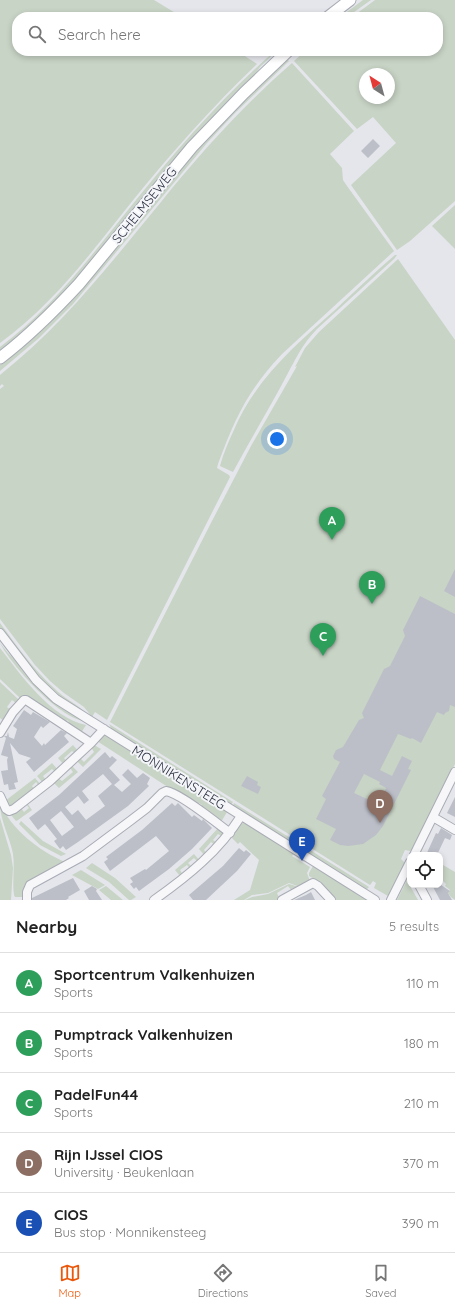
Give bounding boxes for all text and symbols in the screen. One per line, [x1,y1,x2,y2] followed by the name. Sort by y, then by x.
[12,12,443,56] search box
[26,23,48,45] icon: search
[58,25,141,44] text: Search here
[359,68,395,104] north arrow
[108,163,180,247] street label: SCHELMSEWEG
[267,429,287,449] your location
[319,507,345,540] pin: A
[359,571,385,604] pin: B
[310,623,336,656] pin: C
[129,742,229,812] street label: MONNIKENSTEEG
[367,790,393,823] pin: D
[289,828,315,861] pin: E
[407,852,443,888] map controls
[407,852,443,888] button: locate
[16,916,77,937] text: Nearby
[389,918,439,934] text: 5 results
[54,965,255,984] text: Sportcentrum Valkenhuizen
[25,975,33,991] text: A
[406,975,439,991] text: 110 m
[54,984,93,1000] text: Sports
[54,1025,233,1044] text: Pumptrack Valkenhuizen
[25,1035,33,1051] text: B
[404,1035,439,1051] text: 180 m
[54,1044,93,1060] text: Sports
[54,1085,138,1104] text: PadelFun44
[25,1095,33,1111] text: C
[404,1095,439,1111] text: 210 m
[54,1104,93,1120] text: Sports
[54,1145,163,1164] text: Rijn IJssel CIOS
[24,1155,34,1171] text: D
[402,1155,439,1171] text: 370 m
[54,1164,194,1180] text: University · Beukenlaan
[54,1205,88,1224] text: CIOS
[25,1215,33,1231] text: E
[402,1215,439,1231] text: 390 m
[54,1224,206,1240] text: Bus stop · Monnikensteeg
[58,1262,81,1300] tab: Map
[198,1262,248,1300] tab: Directions
[365,1262,397,1300] tab: Saved

